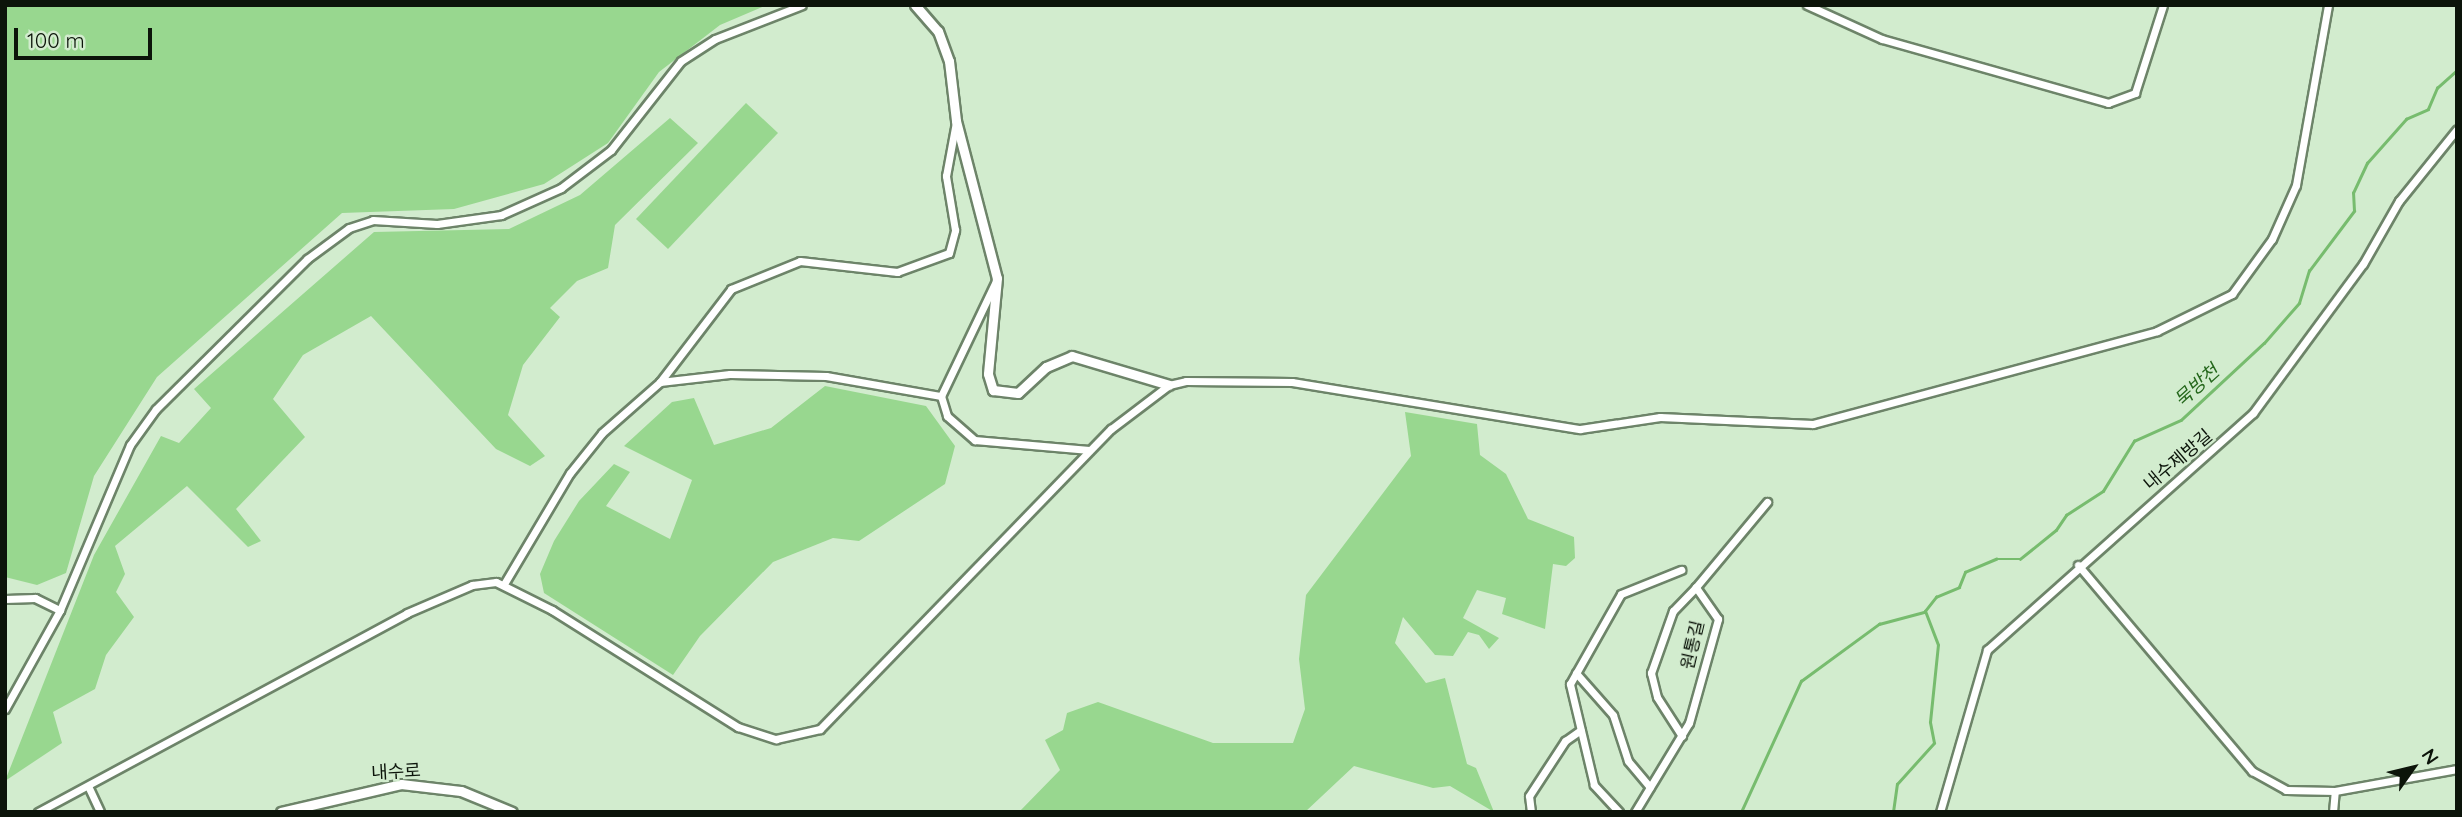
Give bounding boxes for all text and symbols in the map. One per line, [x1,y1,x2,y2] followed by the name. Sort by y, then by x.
[18,14,156,58] scale bar
[27,27,85,53] text: 100 m
[2170,360,2224,412] water label: 묵방천
[2139,425,2217,495] street label: 내수제방길
[1677,618,1709,672] street label: 원통길
[2378,733,2448,803] north arrow
[2417,744,2444,769] text: N
[371,760,421,784] street label: 내수로

